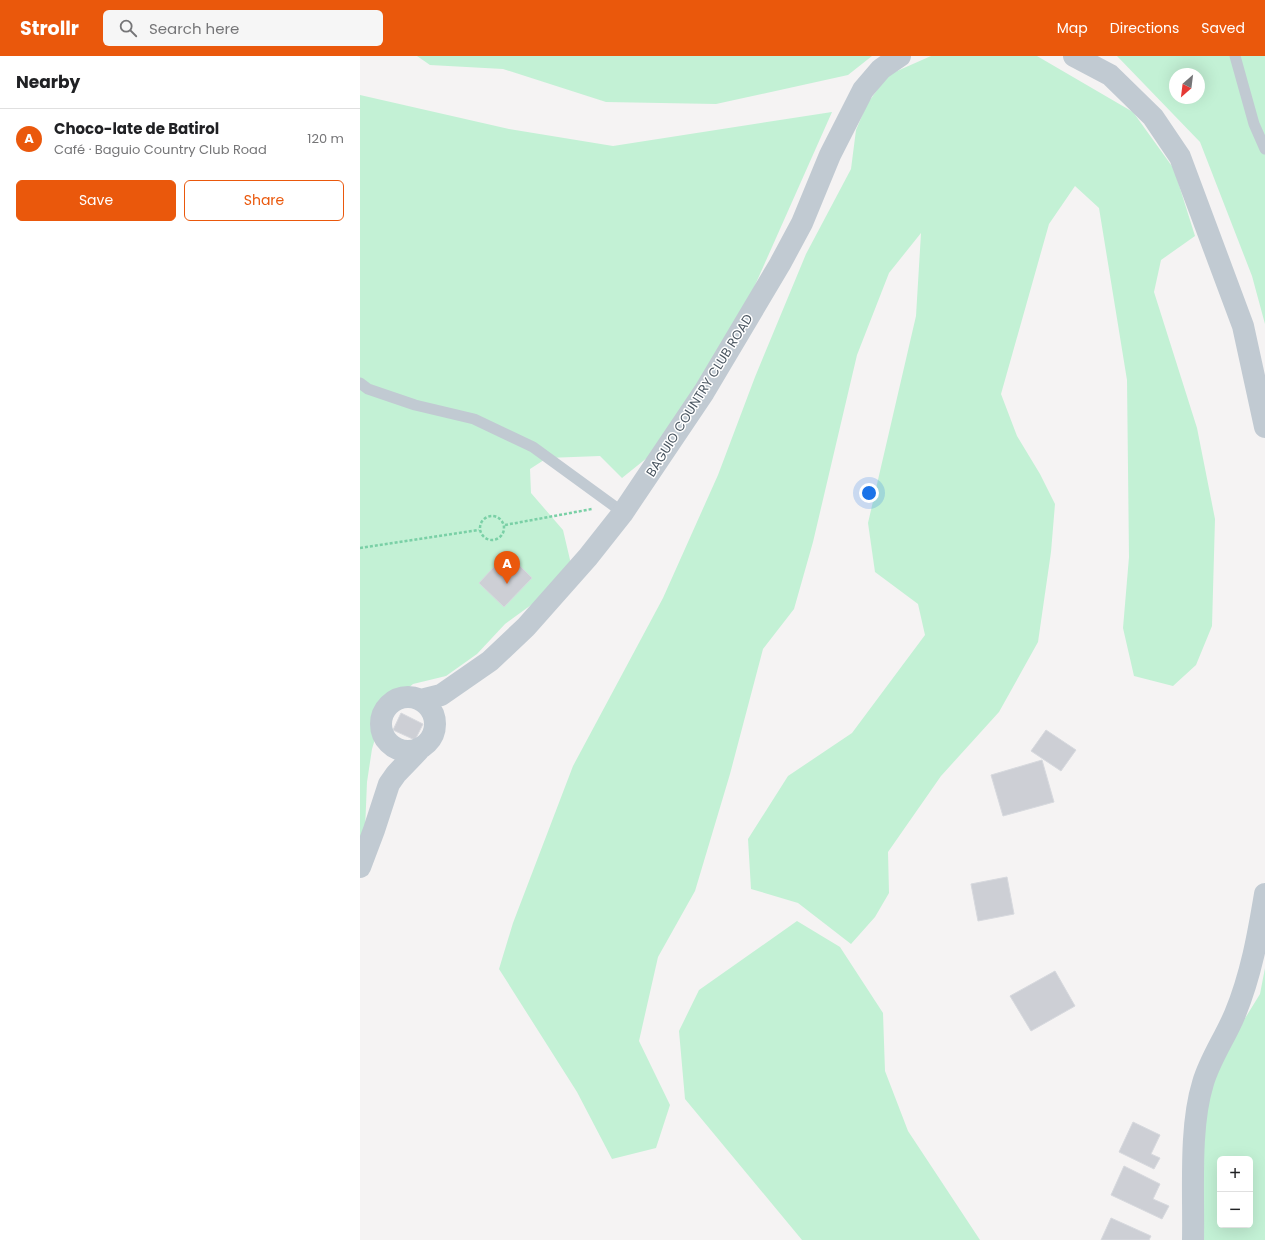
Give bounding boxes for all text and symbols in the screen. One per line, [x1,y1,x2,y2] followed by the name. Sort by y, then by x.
[103,10,383,46] search box
[20,15,79,42] text: Strollr
[117,17,139,39] icon: search
[149,18,239,39] text: Search here
[1057,18,1088,38] text: Map
[1110,18,1179,38] text: Directions
[1201,18,1245,38] text: Saved
[1169,68,1205,104] north arrow
[16,70,80,94] text: Nearby
[54,118,219,139] text: Choco-late de Batirol
[24,129,34,148] text: A
[307,129,344,148] text: 120 m
[54,140,267,159] text: Café · Baguio Country Club Road
[16,180,176,221] button: Save
[184,180,344,221] button: Share
[641,310,757,480] street label: BAGUIO COUNTRY CLUB ROAD
[859,483,879,503] your location
[494,551,520,584] pin: A
[1217,1156,1253,1228] map controls
[1217,1156,1253,1192] button: +
[1217,1192,1253,1228] button: −

